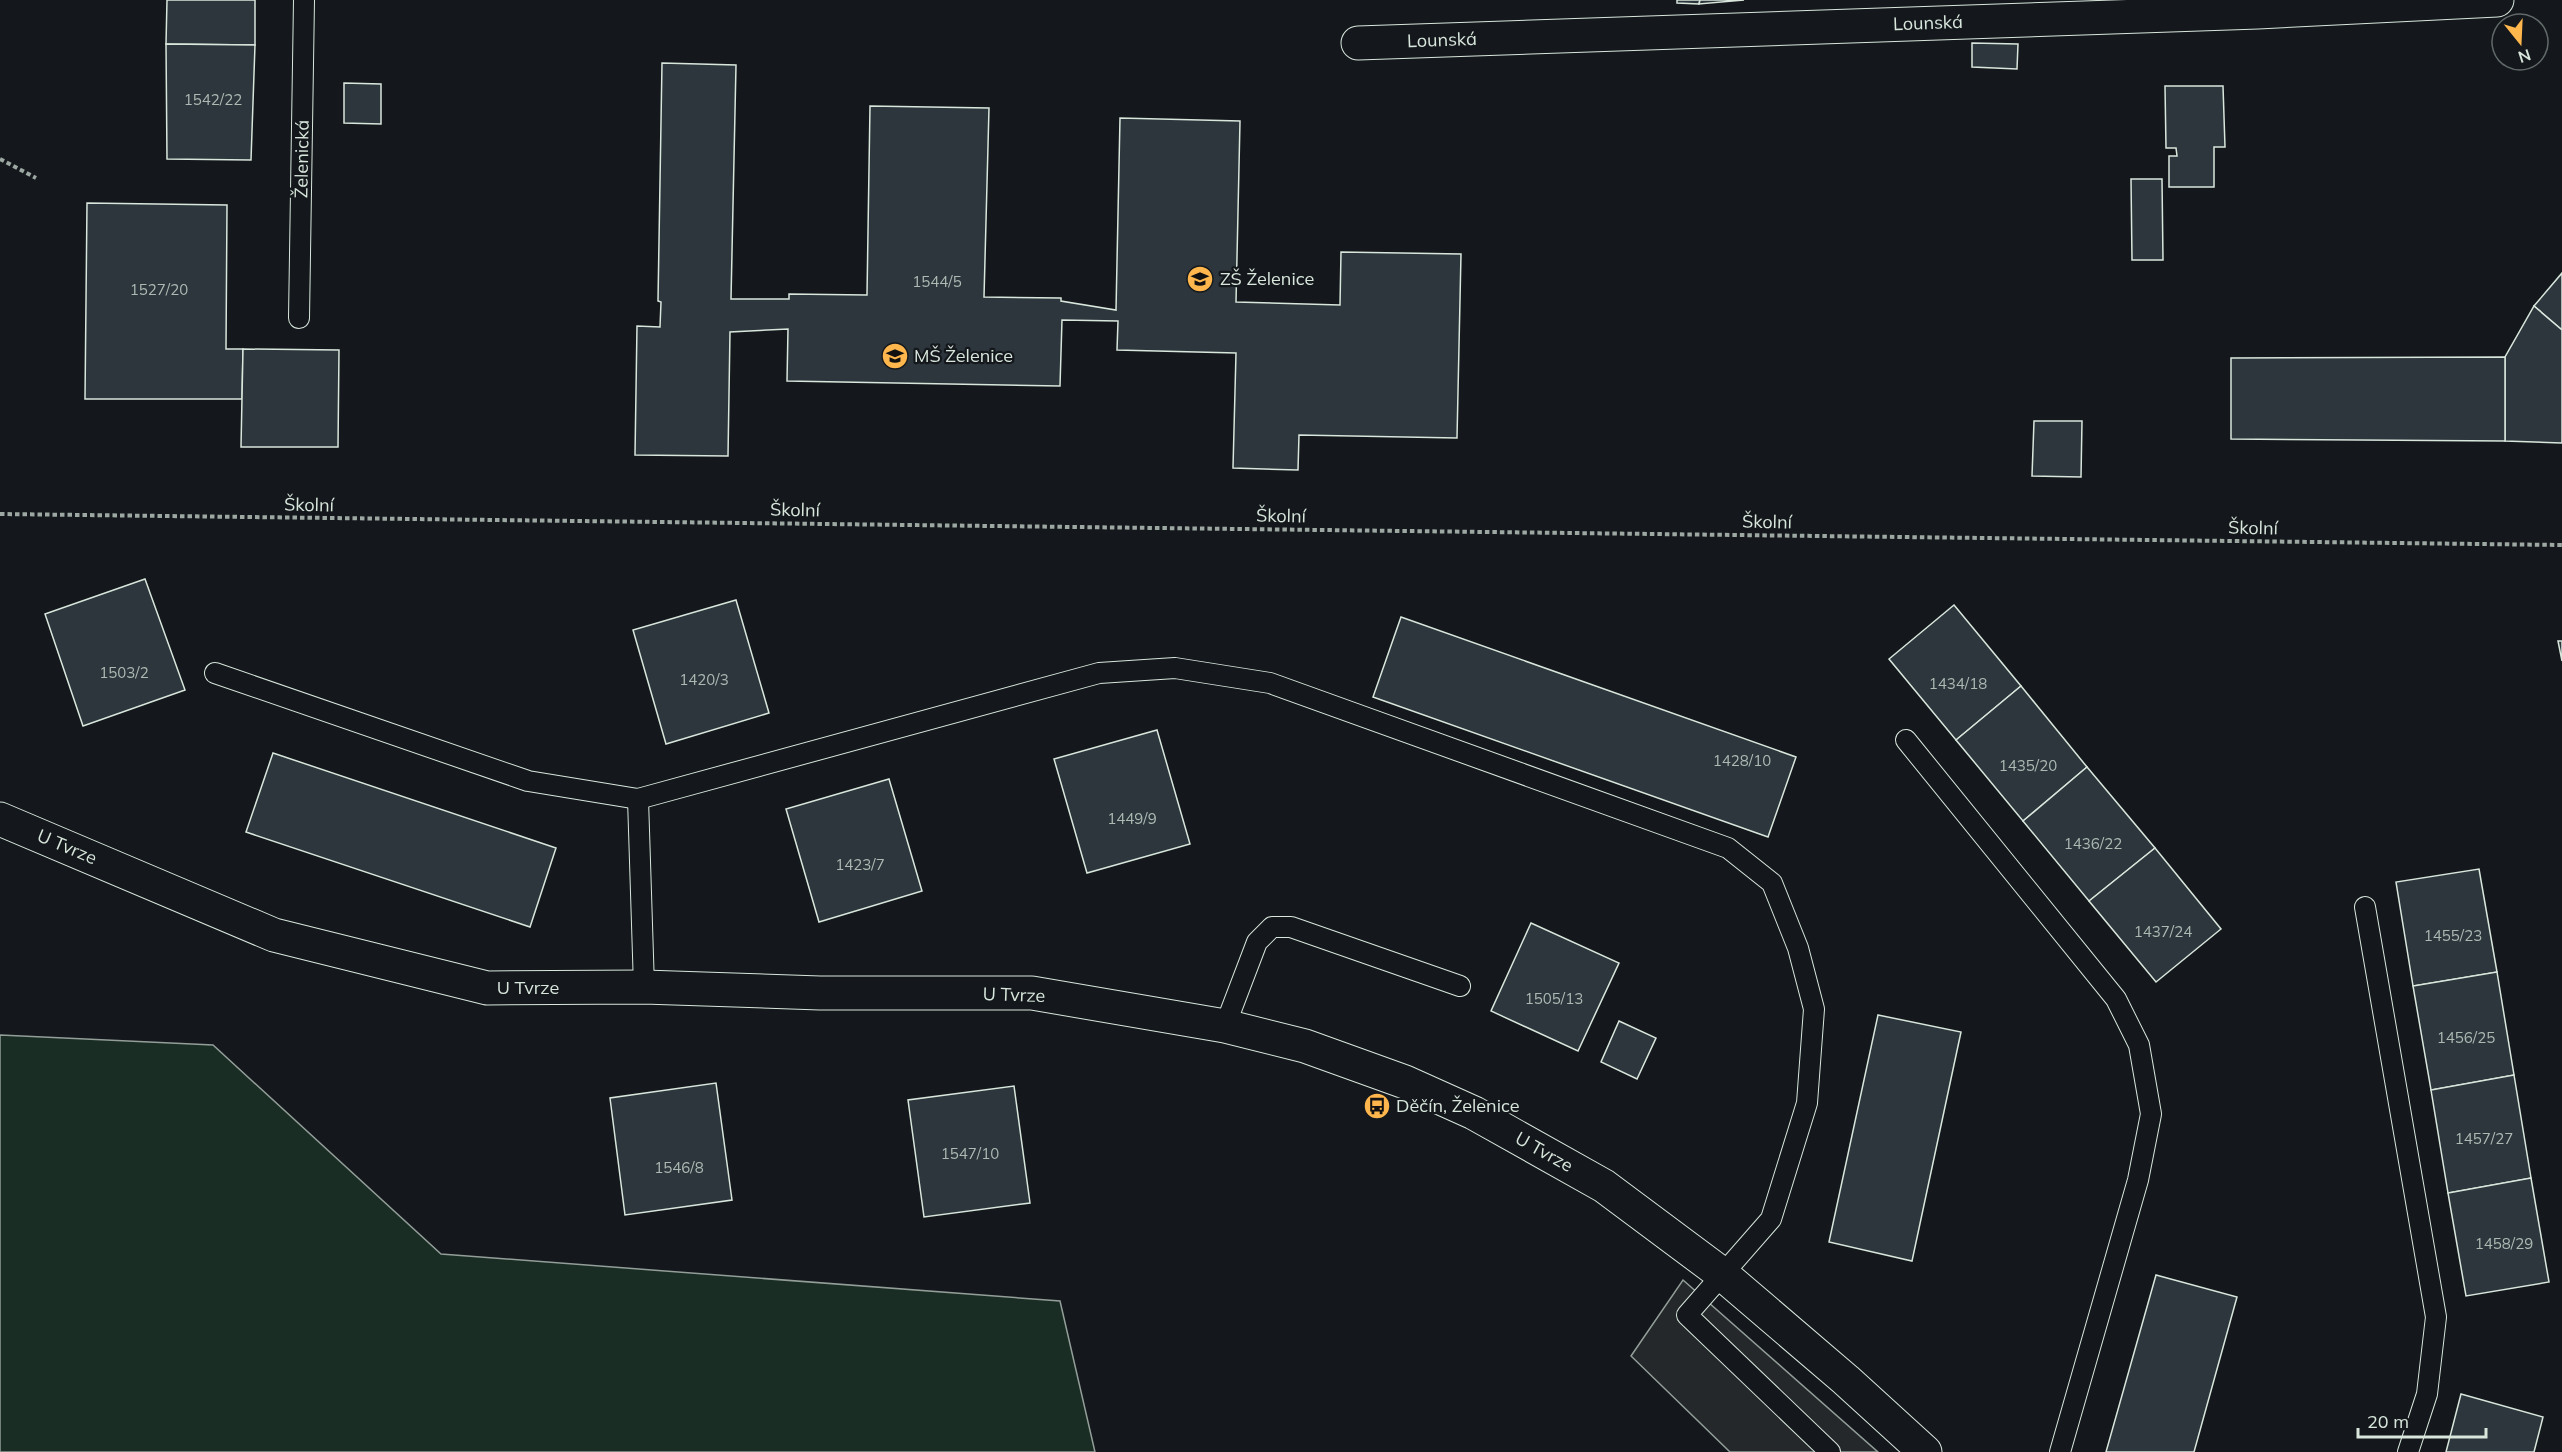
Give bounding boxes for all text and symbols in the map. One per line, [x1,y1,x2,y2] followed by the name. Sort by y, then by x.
[1893,10,1963,35] street label: Lounská
[2490,12,2550,72] north arrow
[1407,27,1477,52] street label: Lounská
[2516,45,2533,68] text: N
[184,90,242,109] house number: 1542/22
[289,120,314,198] street label: Želenická
[1185,264,1215,294] school or university icon: ZŠ Želenice
[1220,267,1314,290] place label: ZŠ Želenice
[912,272,962,291] house number: 1544/5
[130,280,188,299] house number: 1527/20
[880,341,910,371] school or university icon: MŠ Želenice
[914,344,1013,367] place label: MŠ Želenice
[284,493,336,516] street label: Školní
[770,498,822,521] street label: Školní
[1256,504,1308,527] street label: Školní
[1742,510,1794,533] street label: Školní
[2228,516,2280,539] street label: Školní
[99,663,149,682] house number: 1503/2
[679,670,729,689] house number: 1420/3
[1929,674,1987,693] house number: 1434/18
[1713,751,1771,770] house number: 1428/10
[1999,756,2057,775] house number: 1435/20
[1107,809,1157,828] house number: 1449/9
[34,824,100,869] street label: U Tvrze
[2064,834,2122,853] house number: 1436/22
[835,855,885,874] house number: 1423/7
[2134,922,2192,941] house number: 1437/24
[2424,926,2482,945] house number: 1455/23
[497,976,559,999] street label: U Tvrze
[982,982,1046,1007] street label: U Tvrze
[1525,989,1583,1008] house number: 1505/13
[2437,1028,2495,1047] house number: 1456/25
[1362,1091,1392,1121] bus stop icon: Děčín, Želenice
[1396,1094,1519,1117] place label: Děčín, Želenice
[1511,1126,1577,1177] street label: U Tvrze
[2455,1129,2513,1148] house number: 1457/27
[941,1144,999,1163] house number: 1547/10
[654,1158,704,1177] house number: 1546/8
[2475,1234,2533,1253] house number: 1458/29
[2358,1401,2486,1439] scale bar
[2367,1410,2409,1433] text: 20 m

